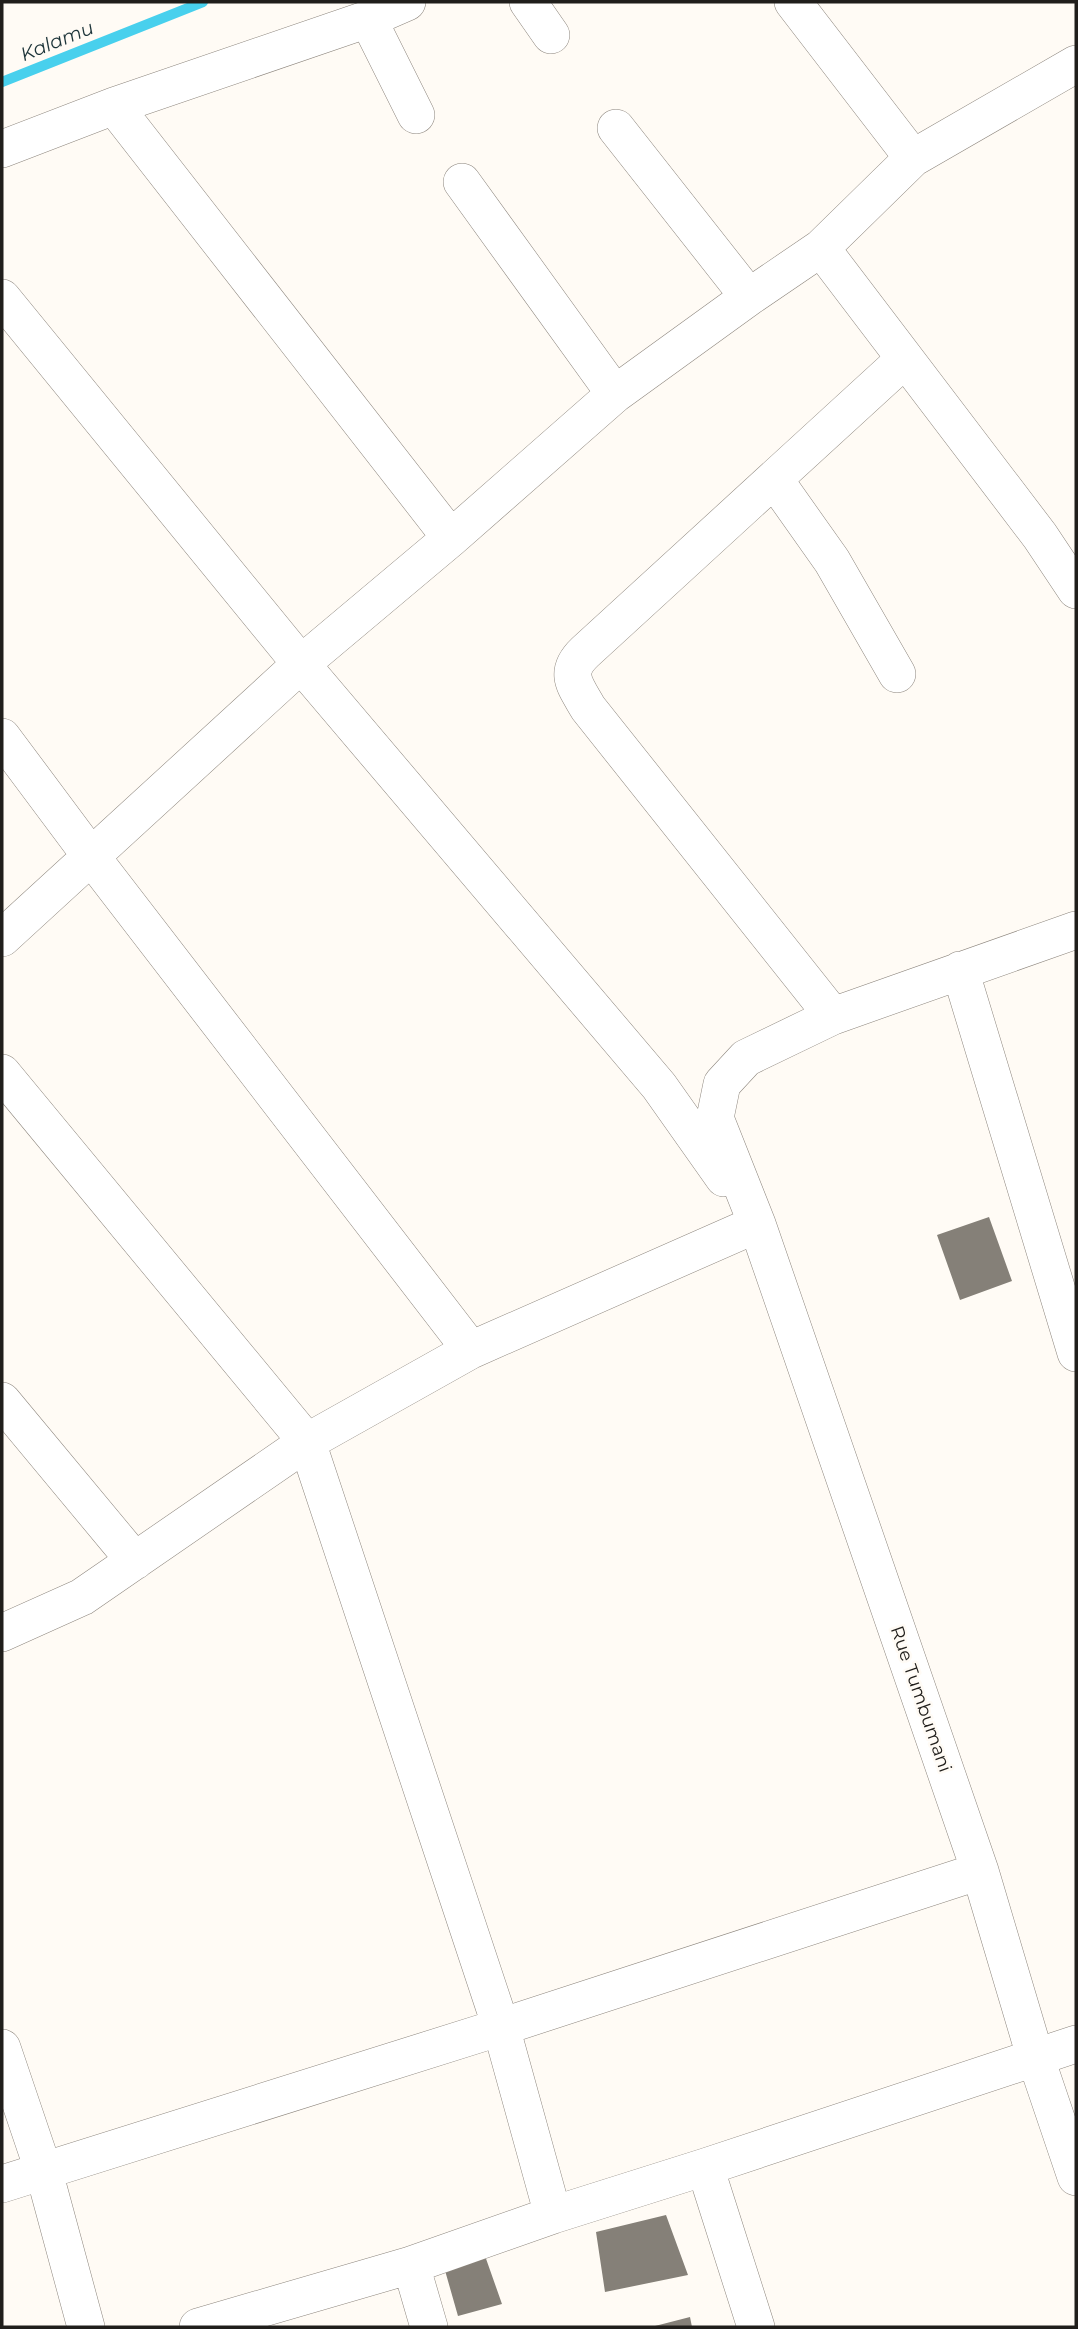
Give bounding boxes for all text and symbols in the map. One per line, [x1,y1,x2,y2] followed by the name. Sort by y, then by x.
[17,16,97,66] water label: Kalamu
[886,1623,956,1775] street label: Rue Tumbumani

